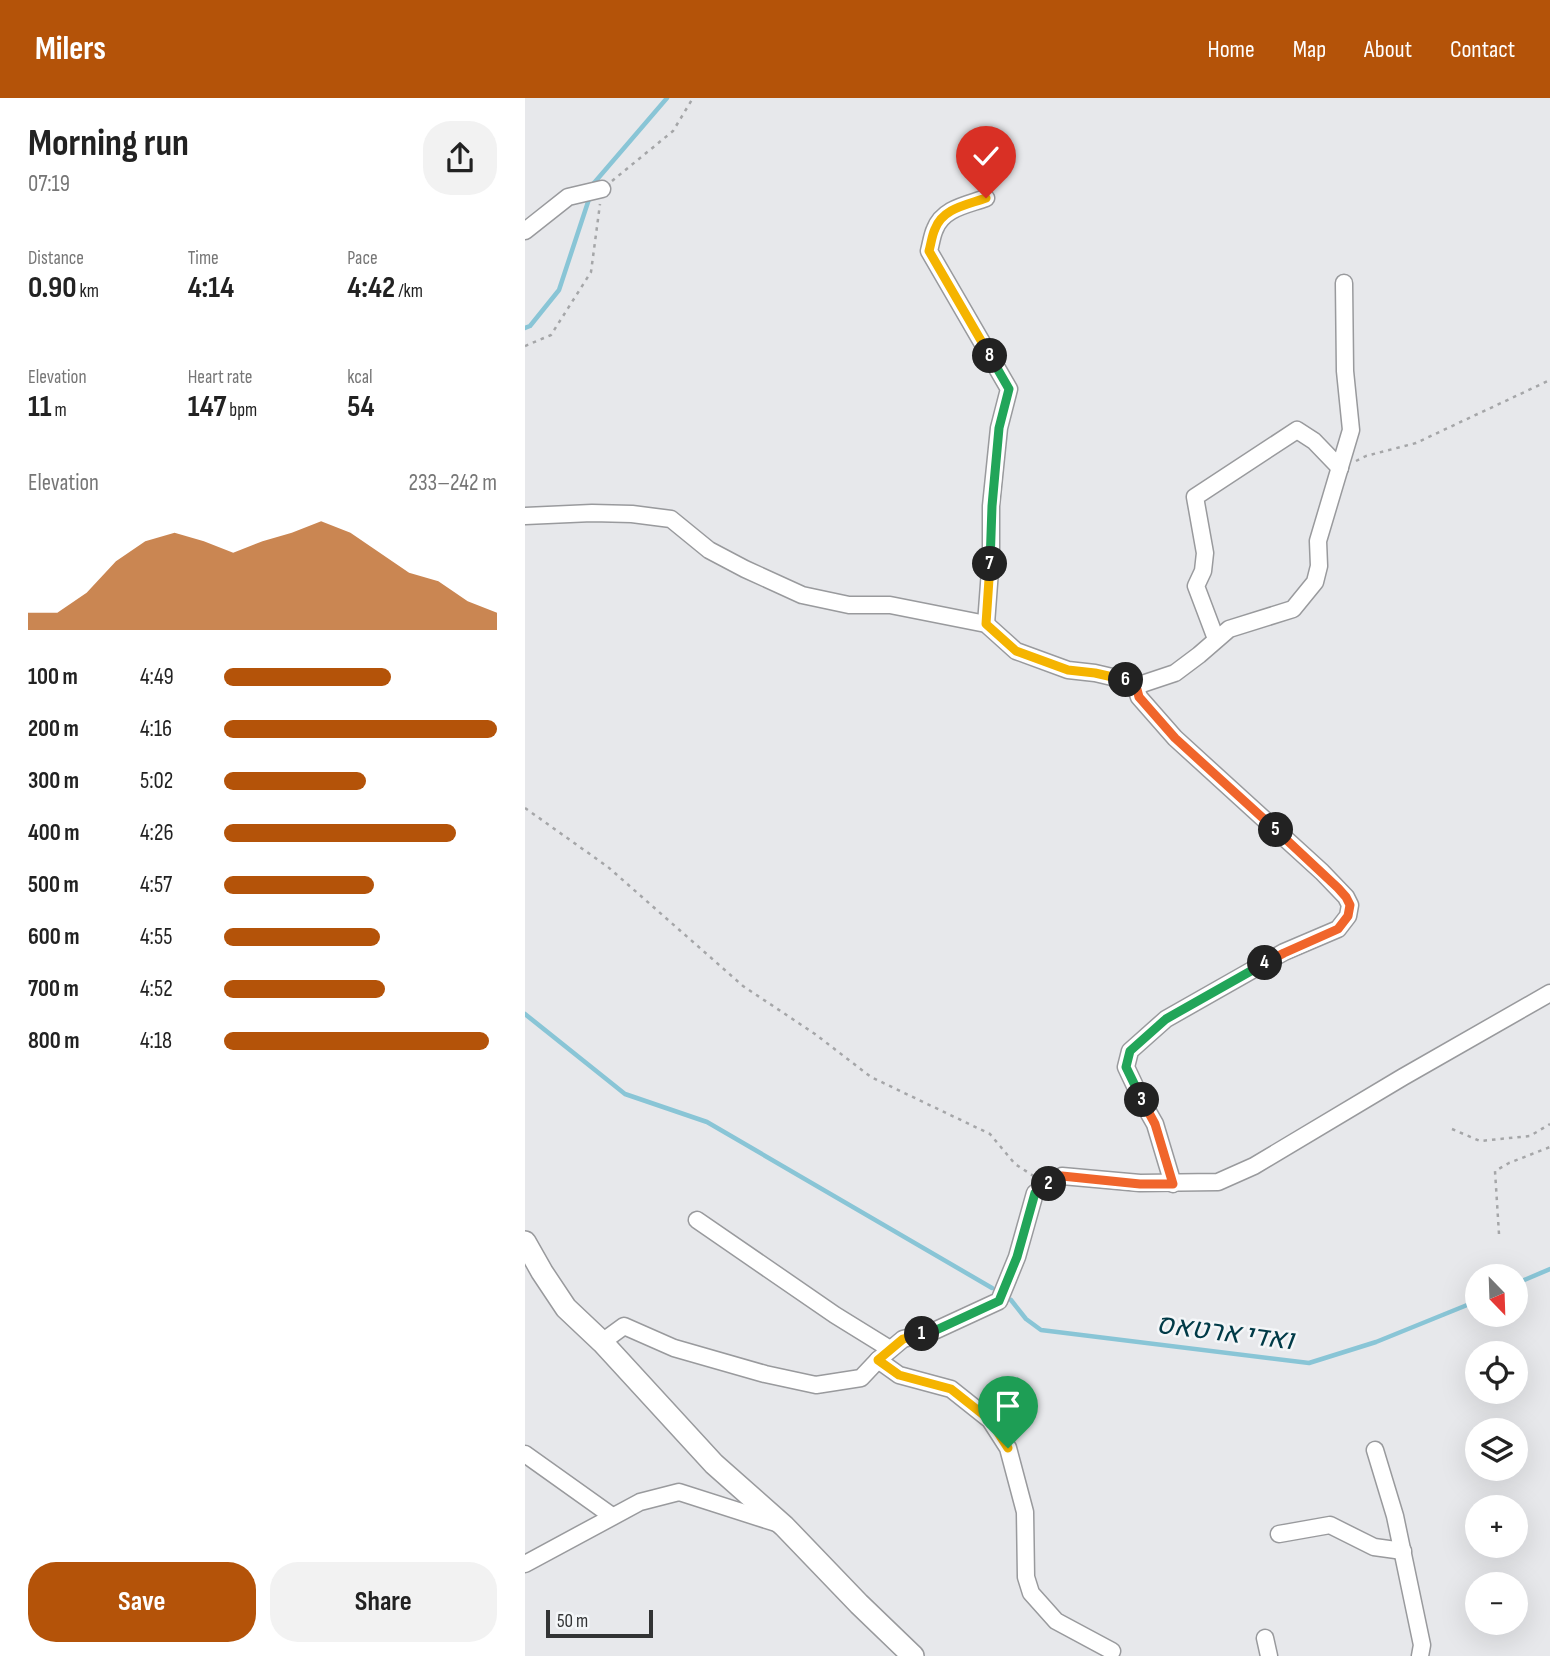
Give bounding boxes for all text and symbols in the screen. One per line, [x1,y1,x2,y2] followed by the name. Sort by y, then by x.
[35,29,106,69] text: Milers
[1207,35,1255,64] text: Home
[1293,35,1326,64] text: Map
[1364,35,1412,64] text: About
[1450,35,1515,64] text: Contact
[28,121,189,166] text: Morning run
[423,121,497,195] button: share
[956,126,1016,198] pin
[967,137,1005,175] icon: check
[28,170,70,198] text: 07:19
[28,247,84,270] text: Distance
[188,247,219,270] text: Time
[347,247,378,270] text: Pace
[28,270,77,306] text: 0.90
[188,270,234,306] text: 4:14
[347,270,395,306] text: 4:42
[77,280,99,303] text: km
[395,280,423,303] text: /km
[973,338,1007,374] pin: 8
[985,344,994,367] text: 8
[28,366,87,389] text: Elevation
[188,366,253,389] text: Heart rate
[347,366,372,389] text: kcal
[28,389,52,425] text: 11
[188,389,226,425] text: 147
[347,389,375,425] text: 54
[52,399,67,422] text: m
[226,399,257,422] text: bpm
[28,469,99,497] text: Elevation
[408,469,497,497] text: 233–242 m
[973,546,1007,582] pin: 7
[985,552,994,575] text: 7
[1109,662,1143,698] pin: 6
[28,663,78,691] text: 100 m
[140,663,174,691] text: 4:49
[1121,668,1130,691] text: 6
[28,715,79,743] text: 200 m
[140,715,172,743] text: 4:16
[28,767,79,795] text: 300 m
[140,767,173,795] text: 5:02
[1259,812,1293,848] pin: 5
[1271,818,1280,841] text: 5
[28,819,79,847] text: 400 m
[140,819,174,847] text: 4:26
[28,871,79,899] text: 500 m
[140,871,172,899] text: 4:57
[28,923,80,951] text: 600 m
[140,923,172,951] text: 4:55
[1247,946,1283,980] pin: 4
[1260,951,1269,974] text: 4
[28,975,79,1003] text: 700 m
[140,975,173,1003] text: 4:52
[28,1027,80,1055] text: 800 m
[140,1027,172,1055] text: 4:18
[1125,1082,1159,1118] pin: 3
[1137,1088,1146,1111] text: 3
[1031,1166,1067,1202] pin: 2
[1044,1172,1053,1195] text: 2
[1465,1264,1528,1326] north arrow
[1465,1264,1528,1635] map controls
[1154,1308,1297,1358] water label: ואדי ארטאס
[905,1316,939,1352] pin: 1
[918,1322,925,1345] text: 1
[1465,1341,1528,1404] button: locate
[978,1376,1038,1448] pin
[989,1387,1027,1425] icon: arrive
[1465,1418,1528,1481] button: layers
[1465,1495,1528,1558] button: +
[28,1562,256,1642] button: Save
[270,1562,497,1642] button: Share
[1465,1572,1528,1635] button: −
[546,1607,653,1639] scale bar
[557,1610,588,1633] text: 50 m

